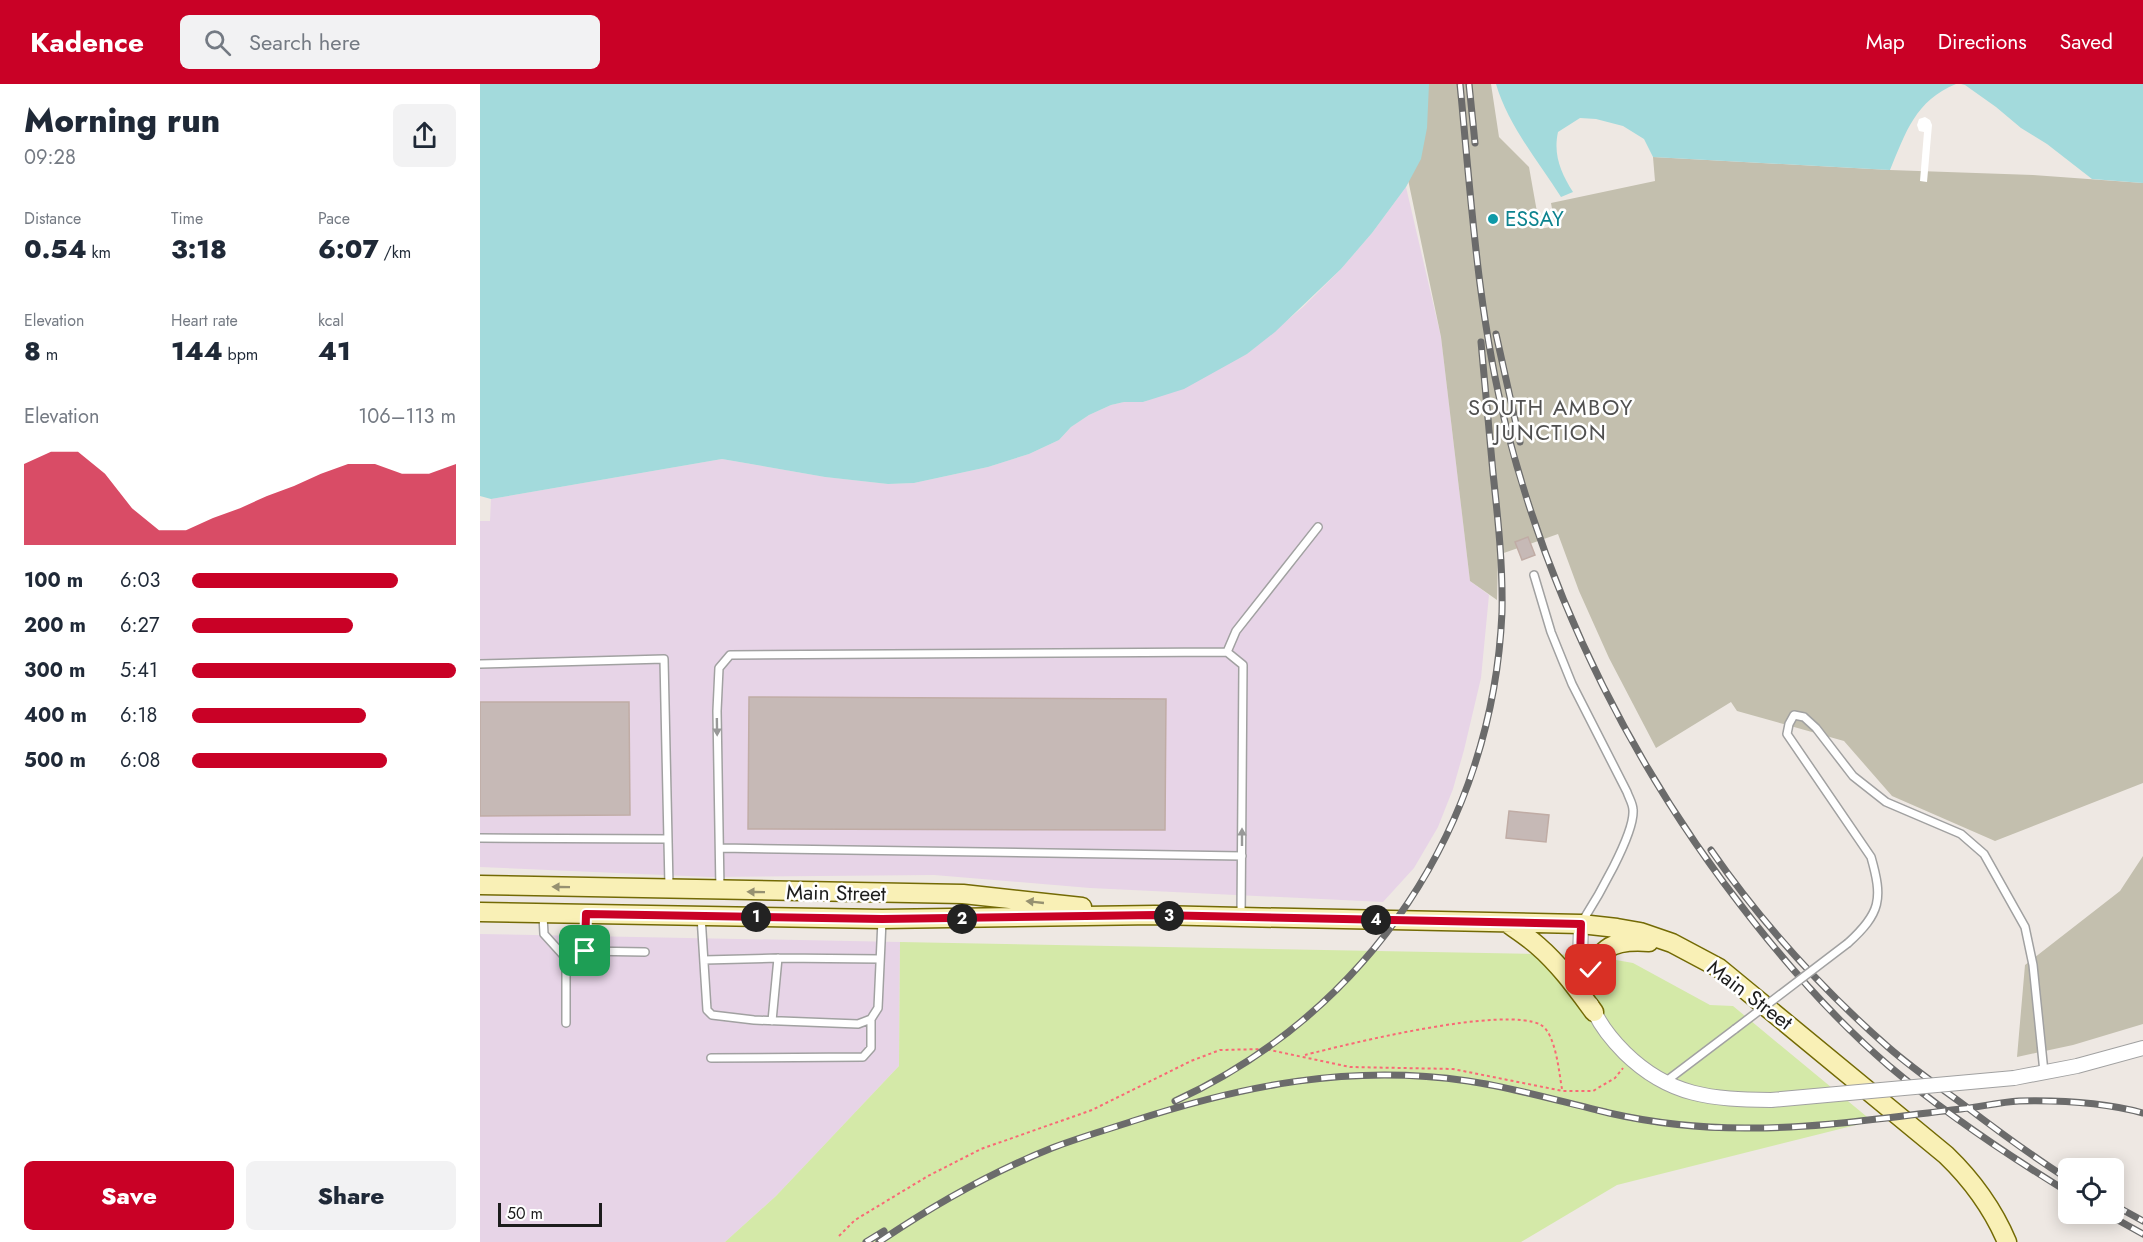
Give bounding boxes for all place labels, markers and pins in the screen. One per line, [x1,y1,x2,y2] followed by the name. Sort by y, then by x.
[1505,204,1564,234] place label: ESSAY
[1486,212,1500,226] marker: ESSAY
[1154,901,1184,931] pin: 3
[741,902,771,932] pin: 1
[947,904,977,934] pin: 2
[1361,905,1391,935] pin: 4
[559,925,610,976] pin
[1565,944,1616,995] pin

